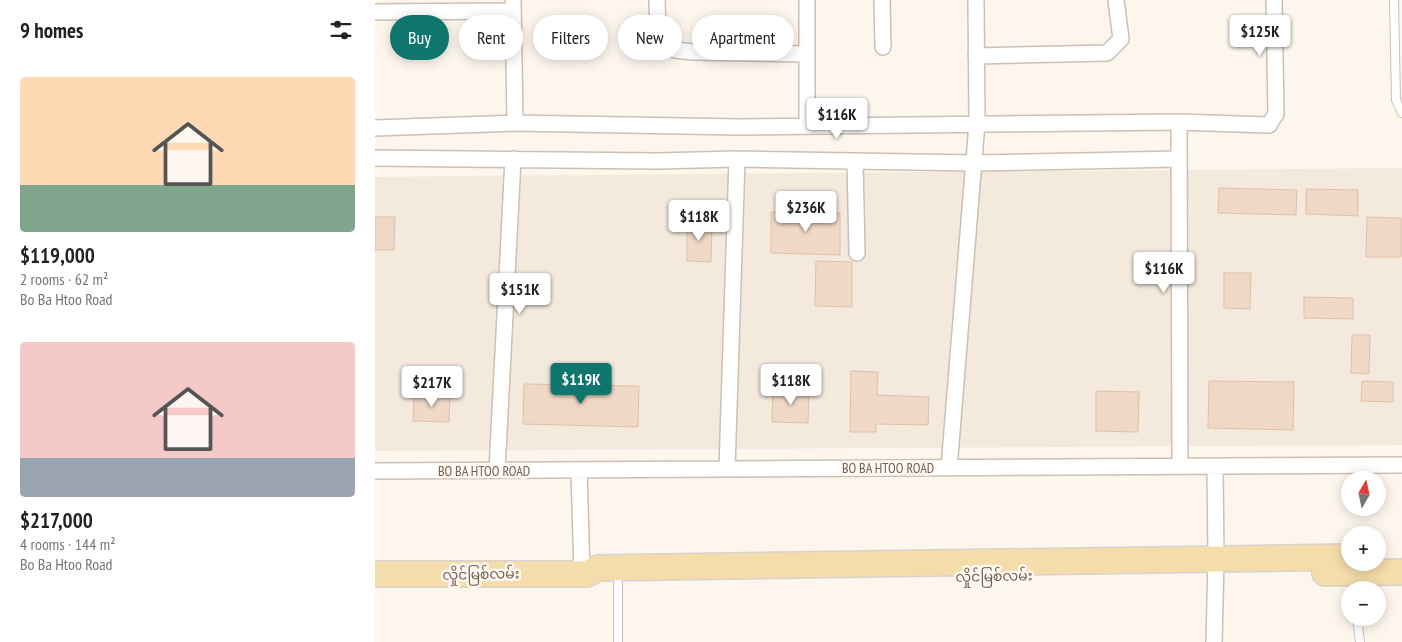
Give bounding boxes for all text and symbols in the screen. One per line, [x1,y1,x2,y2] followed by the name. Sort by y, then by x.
[390,15,449,60] chip: Buy
[459,15,523,60] chip: Rent
[533,15,608,60] chip: Filters
[618,15,682,60] chip: New
[692,15,794,60] chip: Apartment
[1225,15,1295,57] pin: $125K
[327,16,355,44] icon: filters
[20,17,83,44] text: 9 homes
[1241,21,1279,41] text: $125K
[802,98,872,140] pin: $116K
[818,104,856,124] text: $116K
[143,109,233,199] icon: home
[771,190,841,233] pin: $236K
[787,197,825,217] text: $236K
[664,200,734,242] pin: $118K
[680,206,718,226] text: $118K
[20,242,95,269] text: $119,000
[1129,252,1199,294] pin: $116K
[1145,258,1183,278] text: $116K
[20,269,108,289] text: 2 rooms · 62 m²
[485,272,555,315] pin: $151K
[501,279,539,299] text: $151K
[20,289,113,309] text: Bo Ba Htoo Road
[546,362,616,405] pin: $119K
[756,364,826,406] pin: $118K
[397,366,467,408] pin: $217K
[562,369,600,389] text: $119K
[772,370,810,390] text: $118K
[413,372,451,392] text: $217K
[143,374,233,464] icon: home
[842,459,934,477] street label: BO BA HTOO ROAD
[438,462,530,480] street label: BO BA HTOO ROAD
[1341,471,1386,516] north arrow
[1341,471,1386,626] map controls
[20,507,93,534] text: $217,000
[1341,526,1386,571] button: +
[20,534,116,554] text: 4 rooms · 144 m²
[20,554,113,574] text: Bo Ba Htoo Road
[442,563,520,587] street label: လှိုင်မြစ်လမ်း
[955,565,1033,589] street label: လှိုင်မြစ်လမ်း
[1341,581,1386,626] button: −

